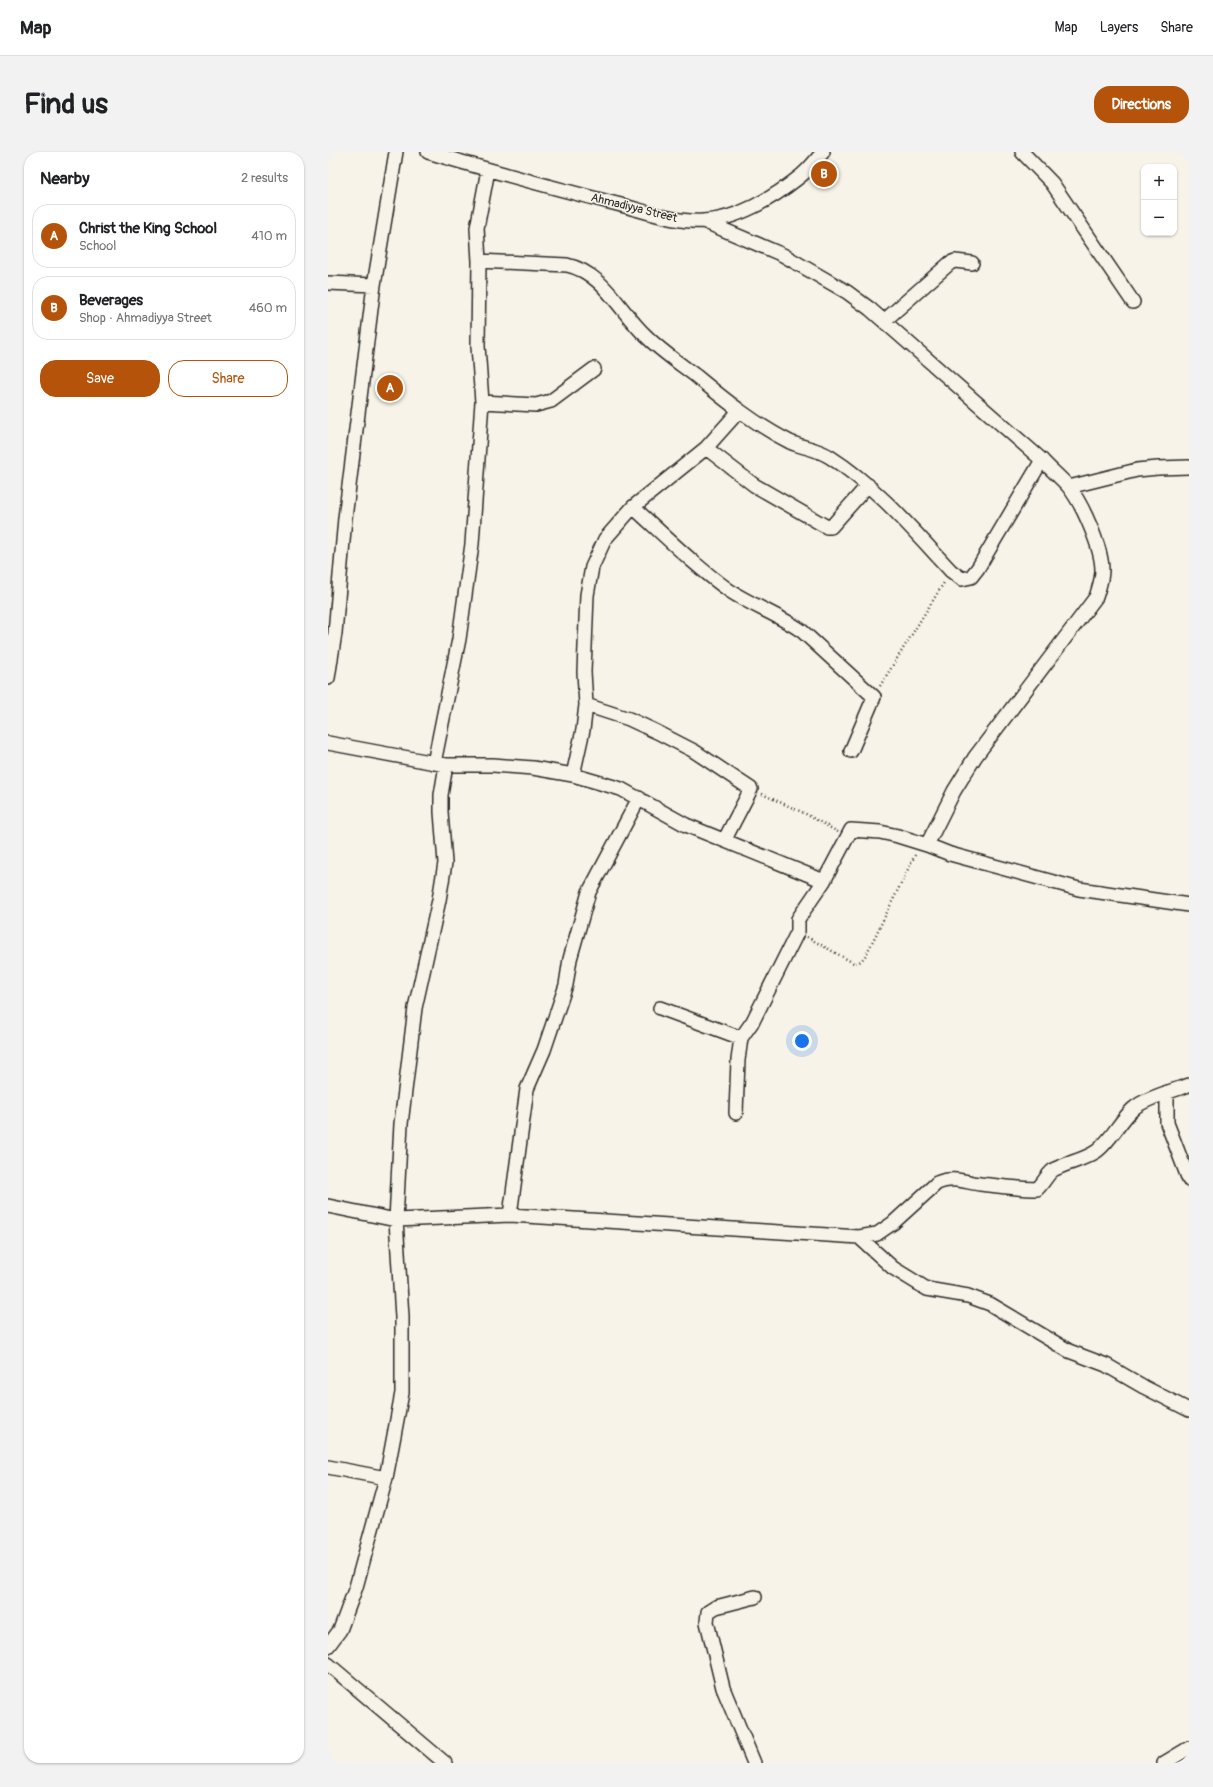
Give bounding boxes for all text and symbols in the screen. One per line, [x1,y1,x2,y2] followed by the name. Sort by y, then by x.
[20,16,51,40] text: Map
[1055,19,1078,36] text: Map
[1100,19,1138,36] text: Layers
[1160,19,1193,36] text: Share
[1094,86,1189,123] button: Directions
[24,87,108,122] text: Find us
[811,159,837,189] pin: B
[1141,164,1177,236] map controls
[1141,164,1177,200] button: +
[40,168,89,189] text: Nearby
[241,170,288,186] text: 2 results
[589,190,679,226] street label: Ahmadiyya Street
[1141,200,1177,236] button: −
[79,219,217,238] text: Christ the King School
[50,228,58,244] text: A
[251,228,287,244] text: 410 m
[79,238,116,254] text: School
[79,291,143,310] text: Beverages
[50,300,58,316] text: B
[249,300,287,316] text: 460 m
[79,310,212,326] text: Shop · Ahmadiyya Street
[40,360,160,397] button: Save
[168,360,288,397] button: Share
[377,373,403,403] pin: A
[792,1031,812,1051] your location

